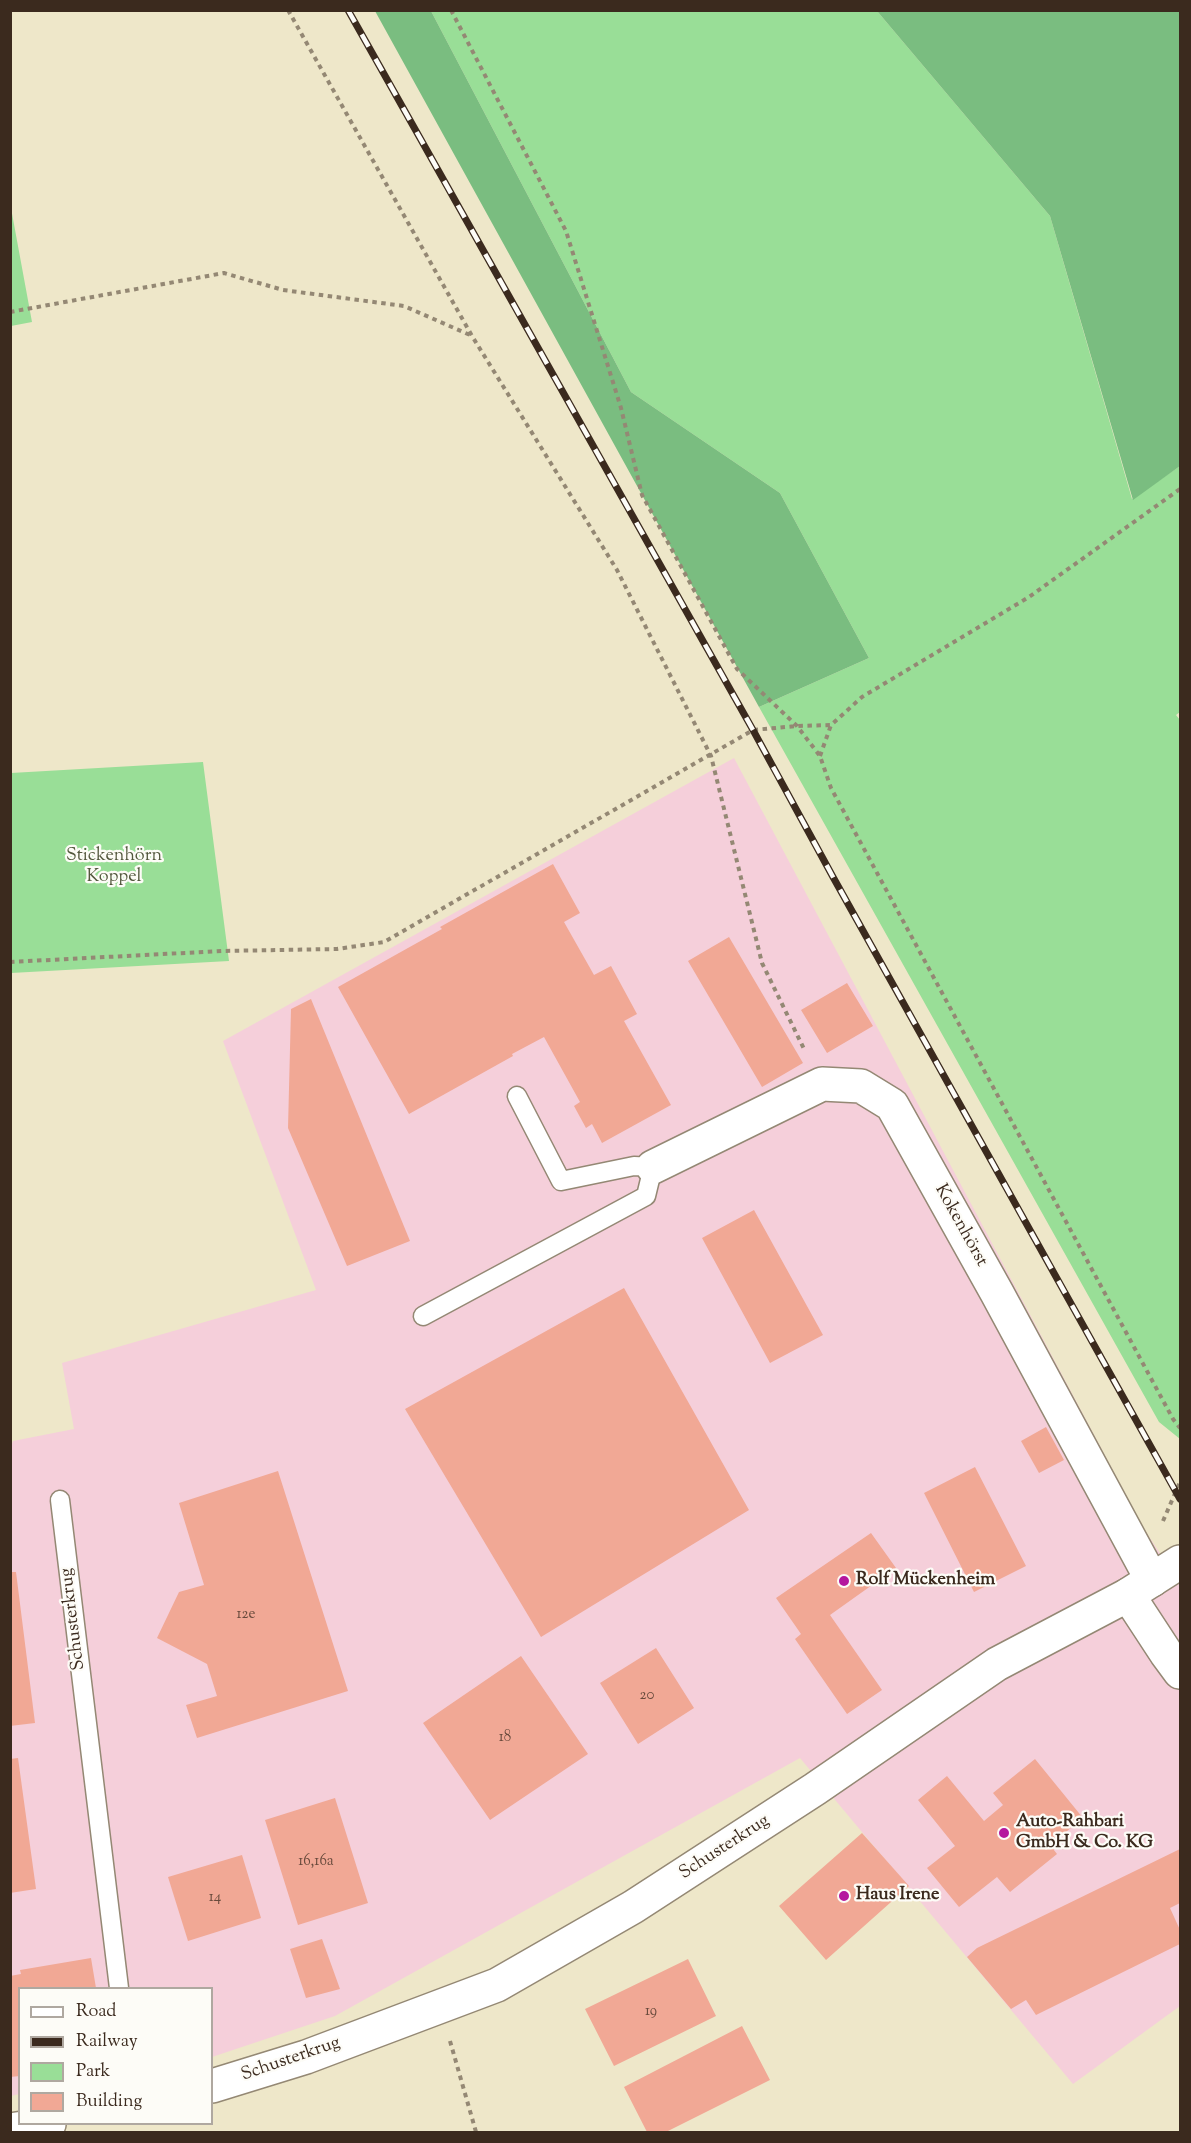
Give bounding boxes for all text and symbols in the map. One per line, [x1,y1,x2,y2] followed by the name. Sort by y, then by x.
[66,846,162,888] park label: Stickenhörn Koppel
[929,1181,991,1271] street label: Kokenhörst
[57,1566,91,1672] street label: Schusterkrug
[856,1570,995,1592] place label: Rolf Mückenheim
[837,1574,851,1588] marker: Rolf Mückenheim
[236,1606,256,1624] house number: 12e
[640,1687,654,1705] house number: 20
[499,1729,511,1747] house number: 18
[676,1811,774,1885] street label: Schusterkrug
[1016,1812,1153,1854] place label: Auto-Rahbari GmbH & Co. KG
[997,1826,1011,1840] marker: Auto-Rahbari GmbH & Co. KG
[298,1853,334,1871] house number: 16,16a
[856,1885,939,1907] place label: Haus Irene
[209,1889,221,1907] house number: 14
[837,1889,851,1903] marker: Haus Irene
[18,1987,213,2125] legend
[76,1999,116,2025] text: Road
[645,2003,657,2021] house number: 19
[76,2029,138,2055] text: Railway
[239,2033,343,2087] street label: Schusterkrug
[76,2059,110,2085] text: Park
[76,2089,142,2115] text: Building

